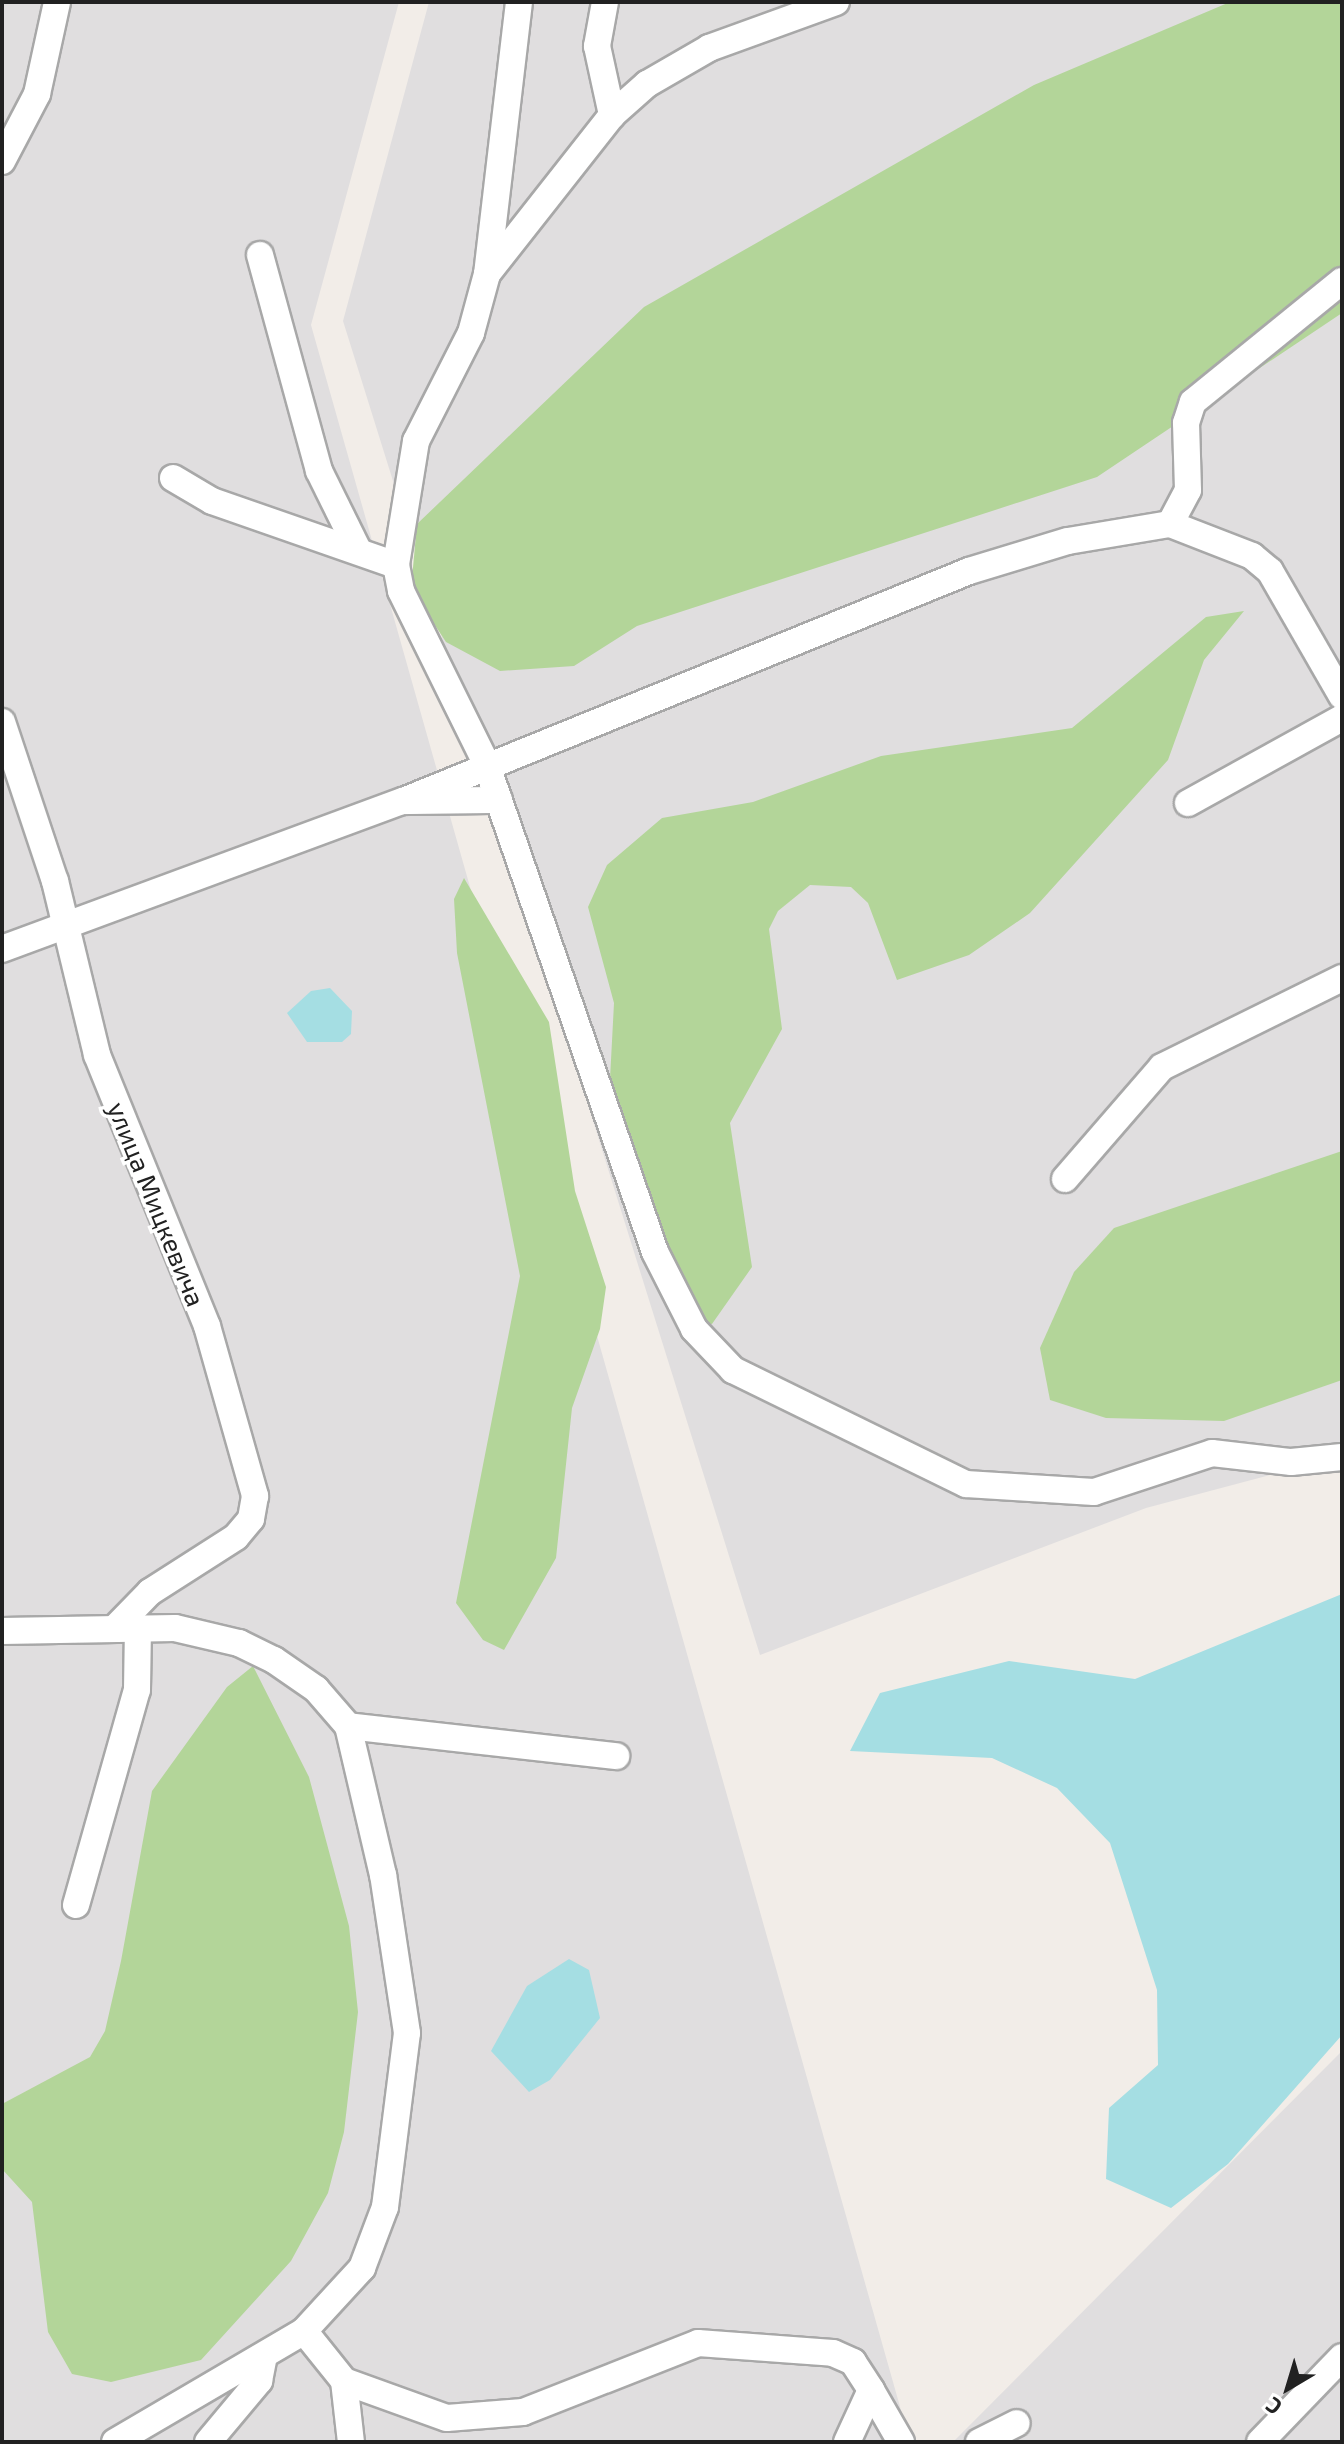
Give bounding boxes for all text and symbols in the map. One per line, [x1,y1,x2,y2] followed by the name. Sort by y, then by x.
[102,1097,212,1311] street label: улица Мицкевича
[1248,2348,1328,2428] north arrow
[1260,2393,1286,2421] text: С

